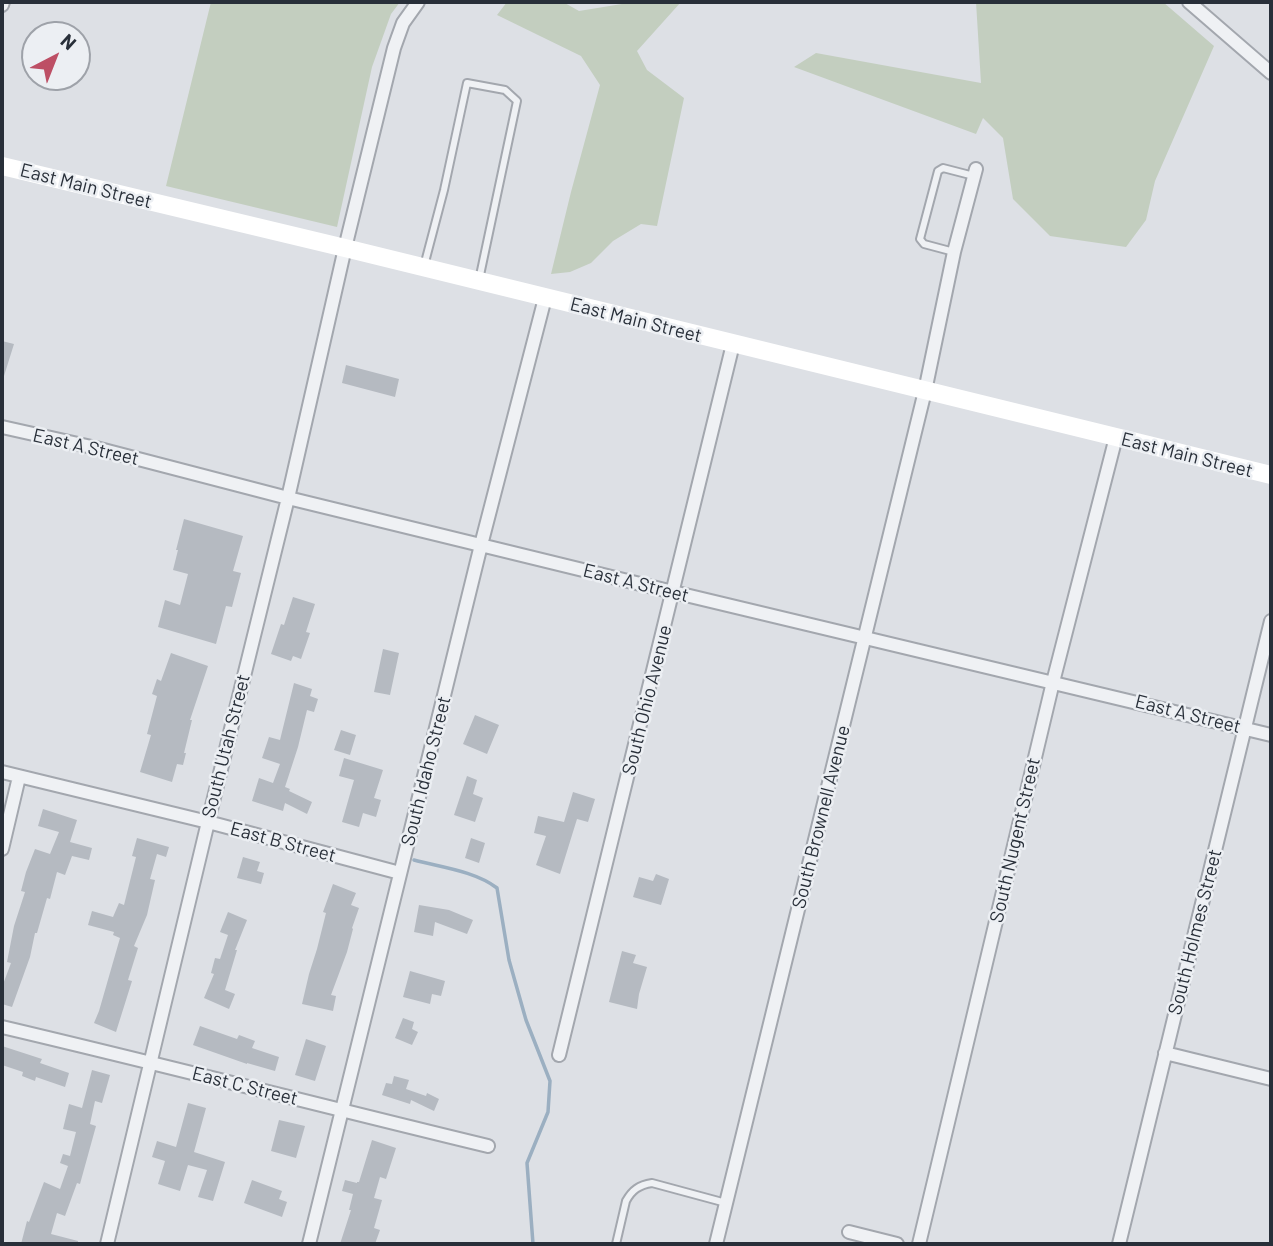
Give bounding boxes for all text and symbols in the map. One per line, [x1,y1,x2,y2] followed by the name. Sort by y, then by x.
[21,21,91,91] north arrow
[57,29,81,54] text: N
[18,159,154,213] street label: East Main Street
[568,293,704,347] street label: East Main Street
[31,424,141,470] street label: East A Street
[1119,428,1255,482] street label: East Main Street
[581,559,691,607] street label: East A Street
[617,623,677,777] street label: South Ohio Avenue
[197,672,255,820] street label: South Utah Street
[1133,690,1243,738] street label: East A Street
[396,694,456,848] street label: South Idaho Street
[787,723,855,911] street label: South Brownell Avenue
[985,755,1045,925] street label: South Nugent Street
[228,817,338,867] street label: East B Street
[1163,847,1227,1017] street label: South Holmes Street
[190,1062,300,1110] street label: East C Street

